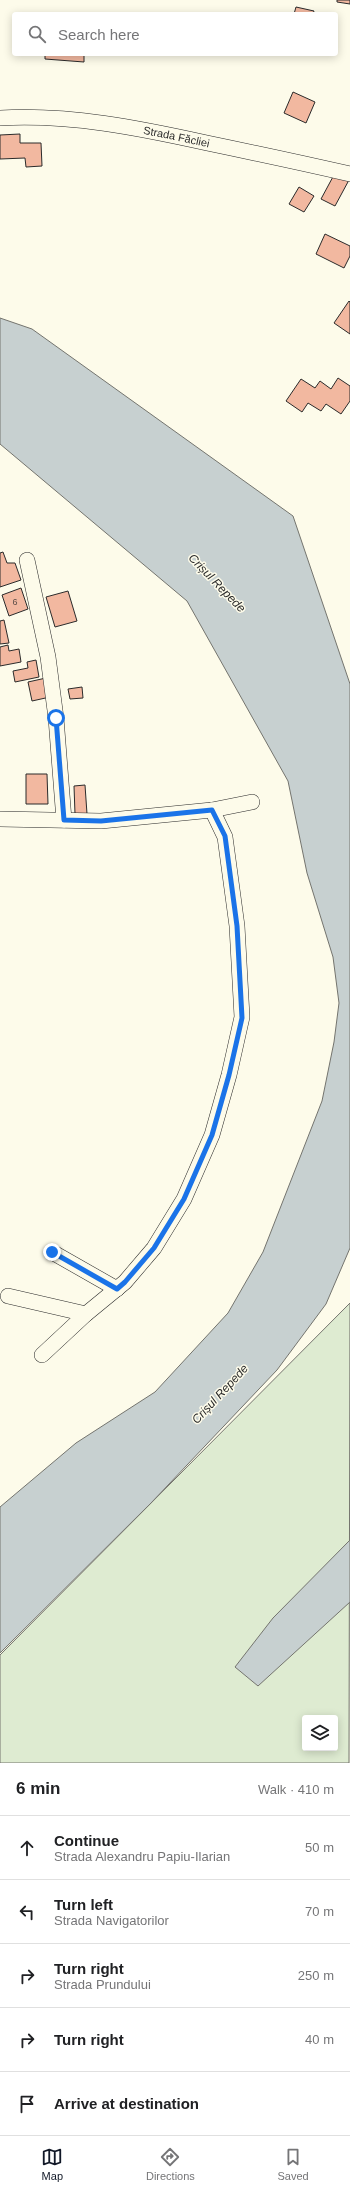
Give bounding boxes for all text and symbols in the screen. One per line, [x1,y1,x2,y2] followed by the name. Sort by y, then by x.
[12,12,338,56] search box
[26,23,48,45] icon: search
[58,26,140,43] text: Search here
[142,124,211,149] street label: Strada Făcliei
[186,551,249,615] water label: Crișul Repede
[12,597,18,607] house number: 6
[47,709,65,727] route start
[43,1243,61,1261] route end
[189,1361,251,1427] water label: Crișul Repede
[302,1715,338,1751] map controls
[302,1715,338,1751] button: layers
[16,1779,60,1798] text: 6 min
[258,1782,334,1797] text: Walk · 410 m
[54,1832,119,1849] text: Continue
[16,1837,38,1859] icon: ahead
[305,1840,334,1855] text: 50 m
[54,1849,230,1864] text: Strada Alexandru Papiu-Ilarian
[54,1896,113,1913] text: Turn left
[16,1901,38,1923] icon: left
[305,1904,334,1919] text: 70 m
[54,1913,169,1928] text: Strada Navigatorilor
[54,1960,124,1977] text: Turn right
[16,1965,38,1987] icon: right
[298,1968,334,1983] text: 250 m
[54,1977,151,1992] text: Strada Prundului
[16,2029,38,2051] icon: right
[54,2031,124,2048] text: Turn right
[305,2032,334,2047] text: 40 m
[16,2093,38,2115] icon: arrive
[54,2095,199,2112] text: Arrive at destination
[41,2146,63,2182] tab: Map
[146,2146,195,2182] tab: Directions
[277,2146,309,2182] tab: Saved

